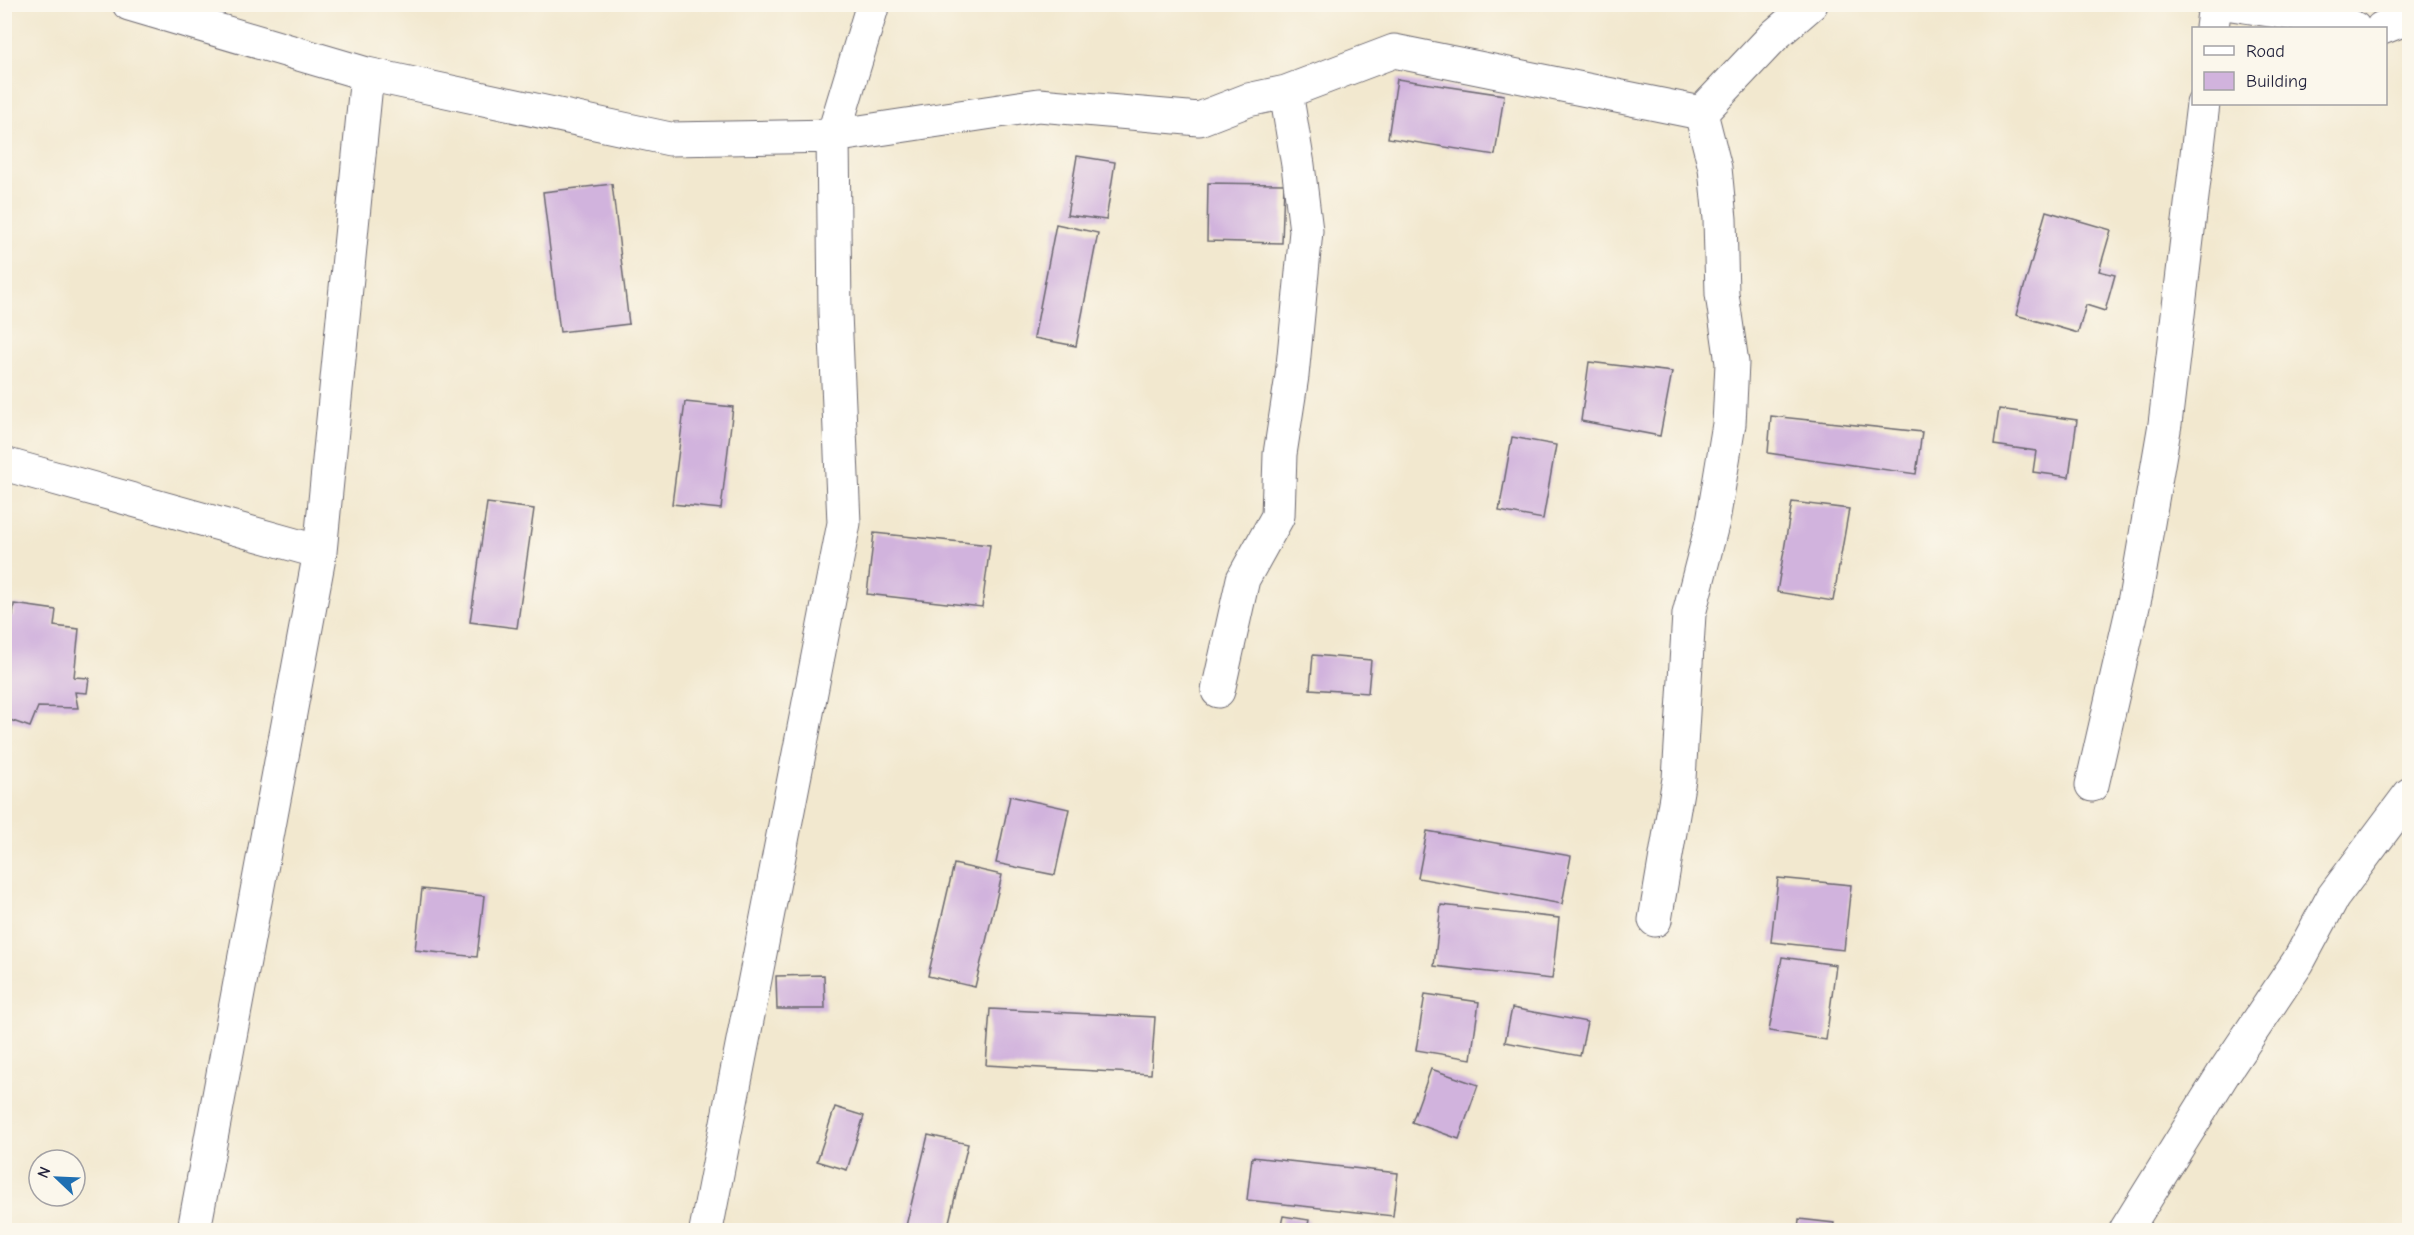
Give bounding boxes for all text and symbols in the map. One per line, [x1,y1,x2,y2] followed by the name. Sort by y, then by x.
[2192,27,2387,105] legend
[2246,41,2285,62] text: Road
[2246,71,2308,92] text: Building
[27,1148,87,1208] north arrow
[34,1164,54,1181] text: N

